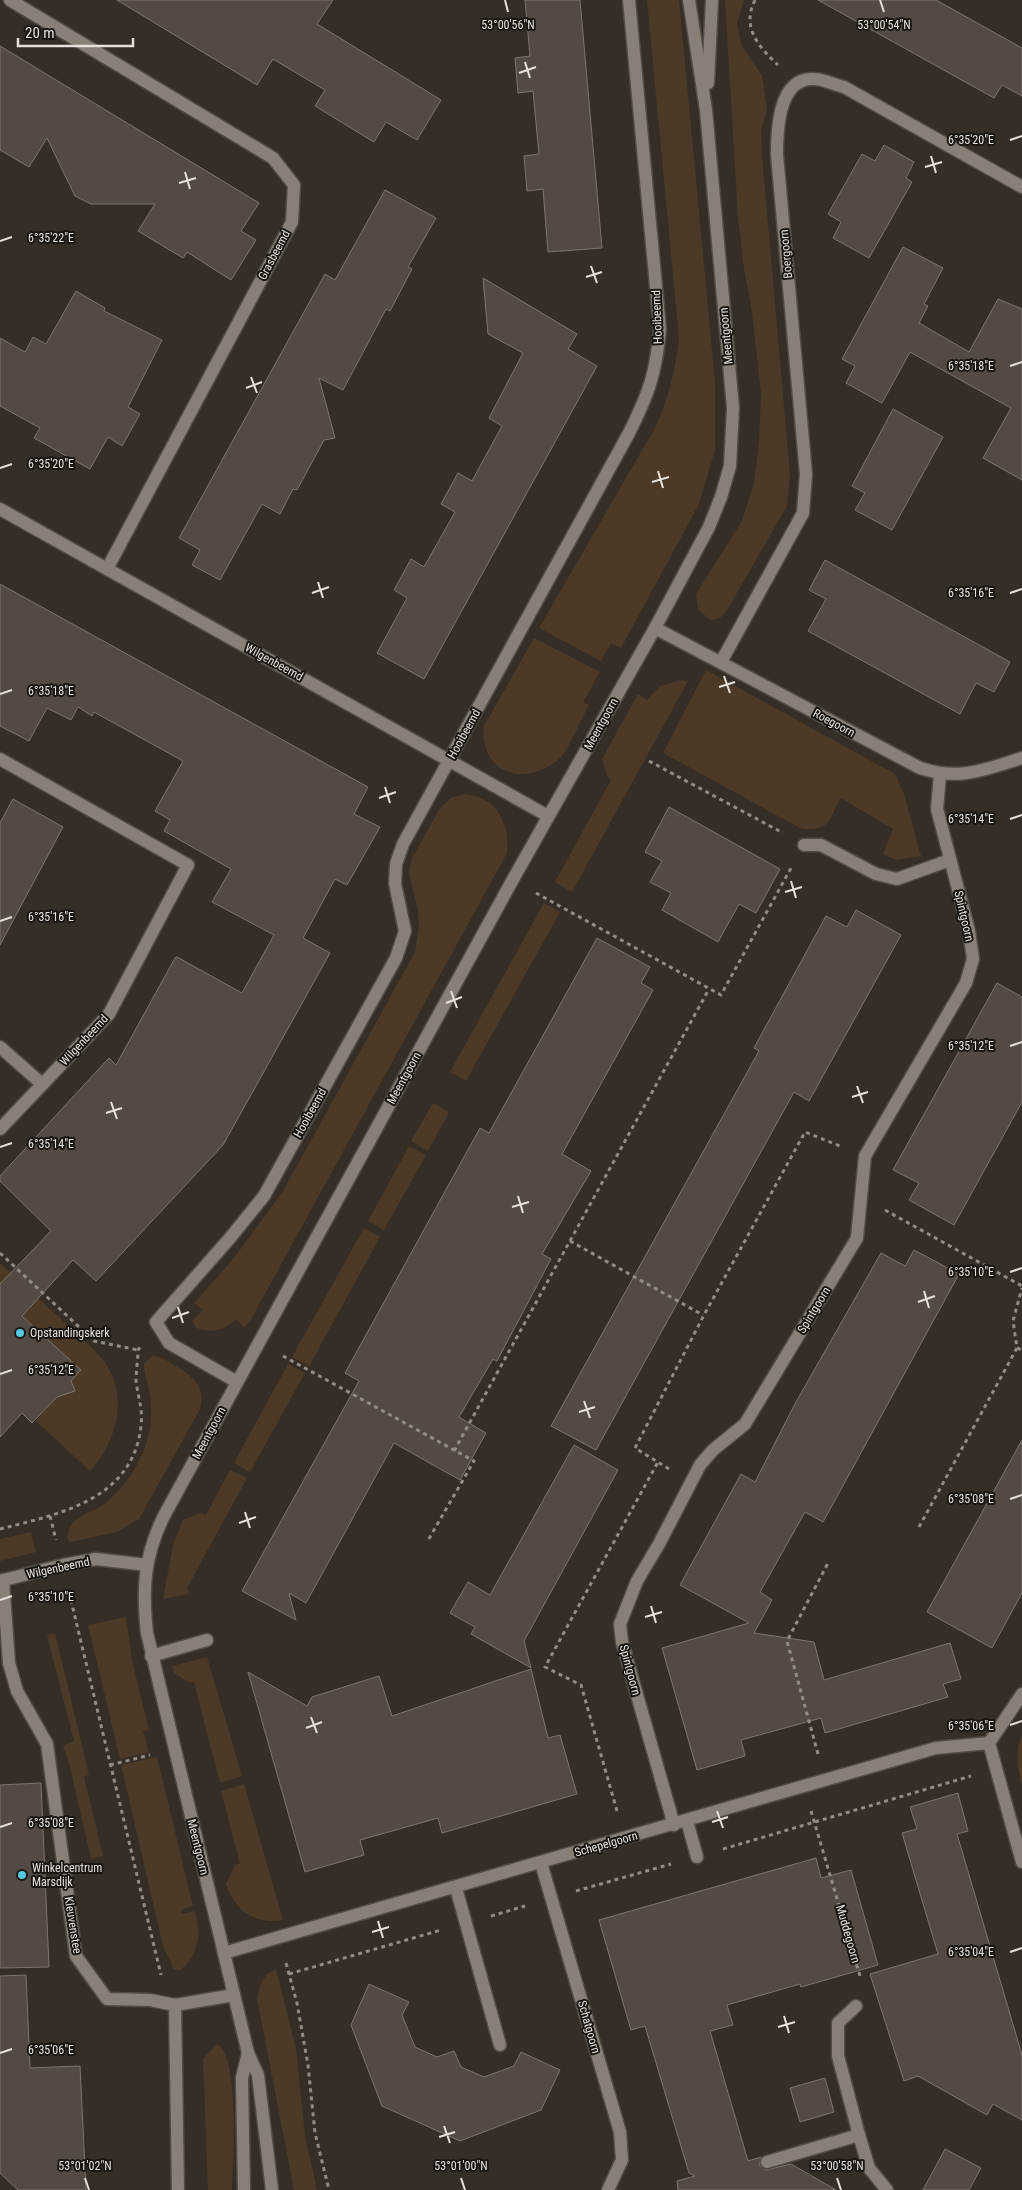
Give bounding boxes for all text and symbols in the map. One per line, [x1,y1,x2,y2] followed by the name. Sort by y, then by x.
[18,15,132,47] scale bar
[481,18,535,32] text: 53°00'56"N
[857,18,911,32] text: 53°00'54"N
[25,24,55,42] text: 20 m
[948,133,994,147] text: 6°35'20"E
[255,228,293,282] street label: Grasbeemd
[777,229,795,279] street label: Boergoorn
[28,231,74,245] text: 6°35'22"E
[649,290,665,344] street label: Hooibeemd
[717,307,735,365] street label: Meentgoorn
[948,359,994,373] text: 6°35'18"E
[28,457,74,471] text: 6°35'20"E
[948,586,994,600] text: 6°35'16"E
[243,640,305,684] street label: Wilgenbeemd
[28,684,74,698] text: 6°35'18"E
[581,695,621,752] street label: Meentgoorn
[811,706,858,740] street label: Roegoorn
[445,707,483,761] street label: Hooibeemd
[948,812,994,826] text: 6°35'14"E
[951,889,977,943] street label: Spintgoorn
[28,910,74,924] text: 6°35'16"E
[57,1012,111,1068] street label: Wilgenbeemd
[948,1039,994,1053] text: 6°35'12"E
[384,1049,424,1106] street label: Meentgoorn
[291,1086,329,1140] street label: Hooibeemd
[28,1137,74,1151] text: 6°35'14"E
[948,1265,994,1279] text: 6°35'10"E
[795,1284,833,1336] street label: Spintgoorn
[30,1326,110,1340] place label: Opstandingskerk
[14,1327,26,1339] marker: Opstandingskerk
[28,1363,74,1377] text: 6°35'12"E
[189,1404,229,1462] street label: Meentgoorn
[948,1492,994,1506] text: 6°35'08"E
[25,1554,91,1582] street label: Wilgenbeemd
[28,1590,74,1604] text: 6°35'10"E
[617,1643,643,1697] street label: Spintgoorn
[948,1719,994,1733] text: 6°35'06"E
[28,1816,74,1830] text: 6°35'08"E
[184,1818,212,1877] street label: Meentgoorn
[573,1828,639,1860] street label: Schepelgoorn
[32,1861,102,1889] place label: Winkelcentrum Marsdijk
[16,1869,28,1881] marker: Winkelcentrum Marsdijk
[62,1896,84,1955] street label: Kleuvenstee
[833,1903,863,1965] street label: Muddegoorn
[948,1945,994,1959] text: 6°35'04"E
[575,1999,603,2055] street label: Schatgoorn
[28,2043,74,2057] text: 6°35'06"E
[58,2159,112,2173] text: 53°01'02"N
[434,2159,488,2173] text: 53°01'00"N
[810,2159,864,2173] text: 53°00'58"N

